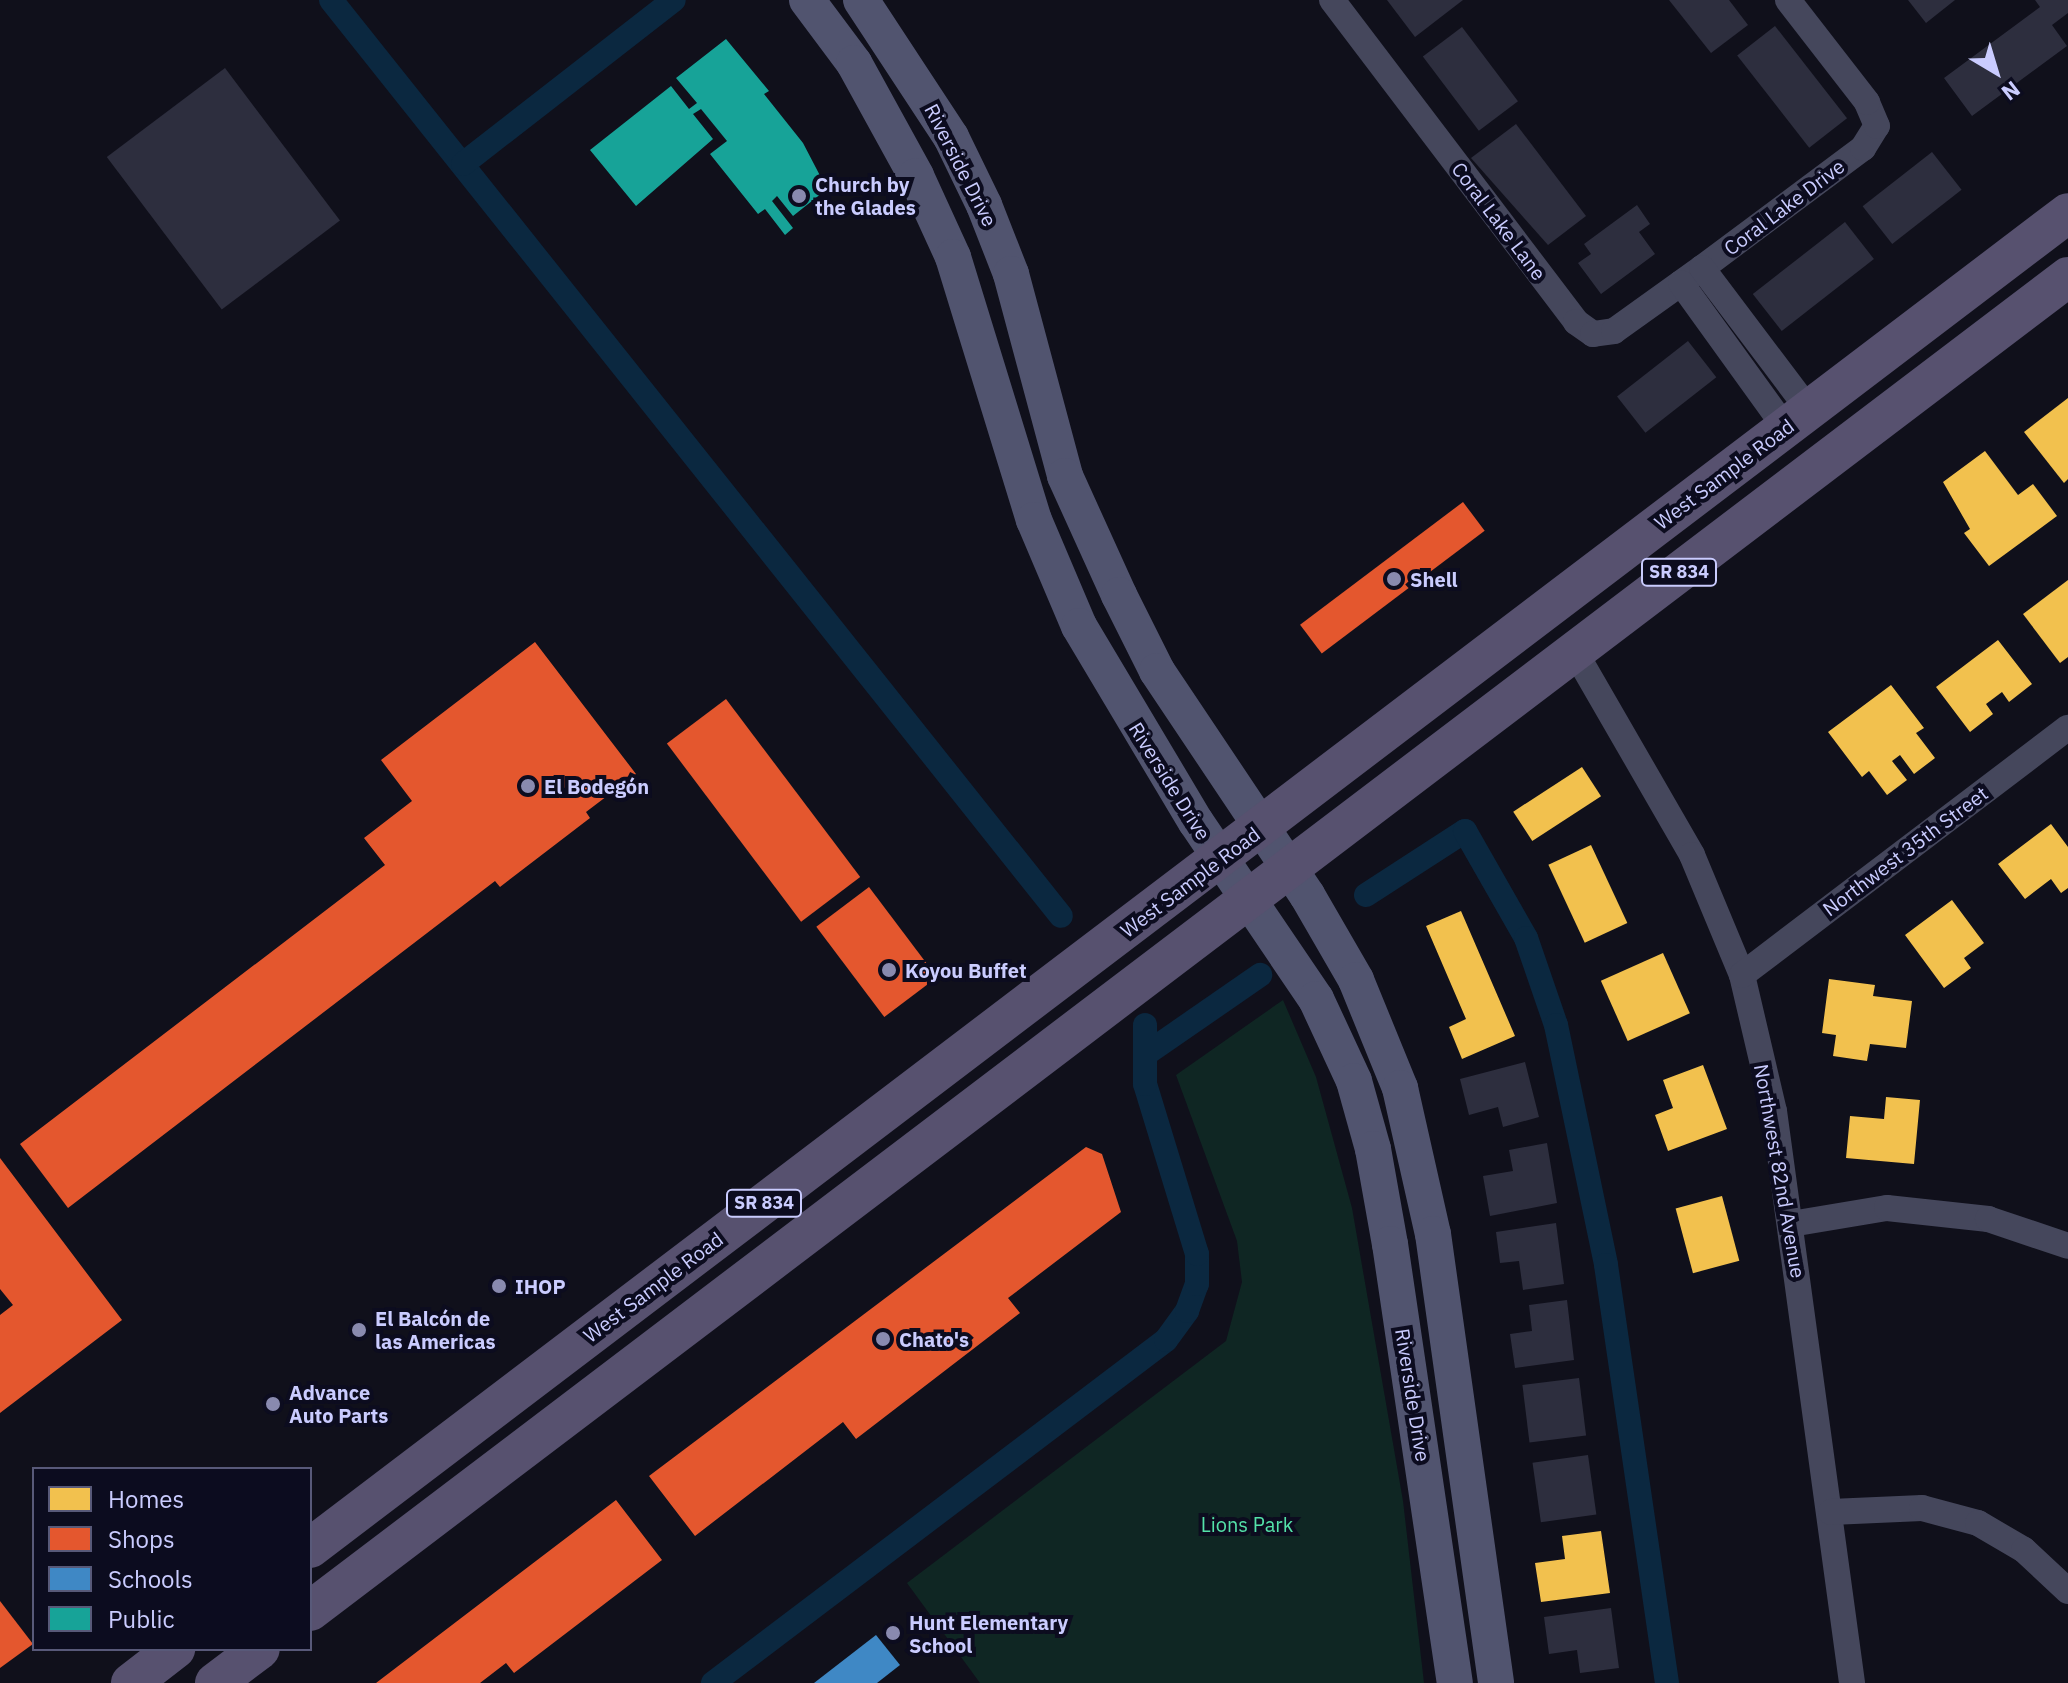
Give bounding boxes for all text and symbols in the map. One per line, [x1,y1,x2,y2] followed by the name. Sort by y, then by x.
[1956,32,2036,112] north arrow
[1996,75,2026,108] text: N
[920,100,1002,230] street label: Riverside Drive
[1719,154,1849,260] street label: Coral Lake Drive
[1447,157,1551,285] street label: Coral Lake Lane
[815,172,916,219] place label: Church by the Glades
[790,187,808,205] marker: Church by the Glades
[1650,414,1798,534] street label: West Sample Road
[1639,558,1719,586] road number: SR 834
[1410,567,1458,591] place label: Shell
[1385,570,1403,588] marker: Shell
[1124,718,1216,844] street label: Riverside Drive
[544,774,649,798] place label: El Bodegón
[519,777,537,795] marker: El Bodegón
[1818,781,1992,921] street label: Northwest 35th Street
[1116,822,1264,942] street label: West Sample Road
[905,958,1027,982] place label: Koyou Buffet
[880,961,898,979] marker: Koyou Buffet
[1749,1062,1811,1280] street label: Northwest 82nd Avenue
[724,1189,804,1217] road number: SR 834
[579,1227,727,1347] street label: West Sample Road
[515,1274,566,1298] place label: IHOP
[490,1277,508,1295] marker: IHOP
[375,1306,496,1353] place label: El Balcón de las Americas
[350,1321,368,1339] marker: El Balcón de las Americas
[899,1327,969,1351] place label: Chato's
[1391,1327,1435,1463] street label: Riverside Drive
[874,1330,892,1348] marker: Chato's
[289,1380,388,1427] place label: Advance Auto Parts
[264,1395,282,1413] marker: Advance Auto Parts
[32,1467,312,1651] legend
[108,1483,184,1515] text: Homes
[1201,1512,1293,1536] park label: Lions Park
[108,1523,175,1555] text: Shops
[108,1563,193,1595] text: Schools
[108,1603,175,1635] text: Public
[909,1610,1068,1657] place label: Hunt Elementary School
[884,1624,902,1642] marker: Hunt Elementary School

